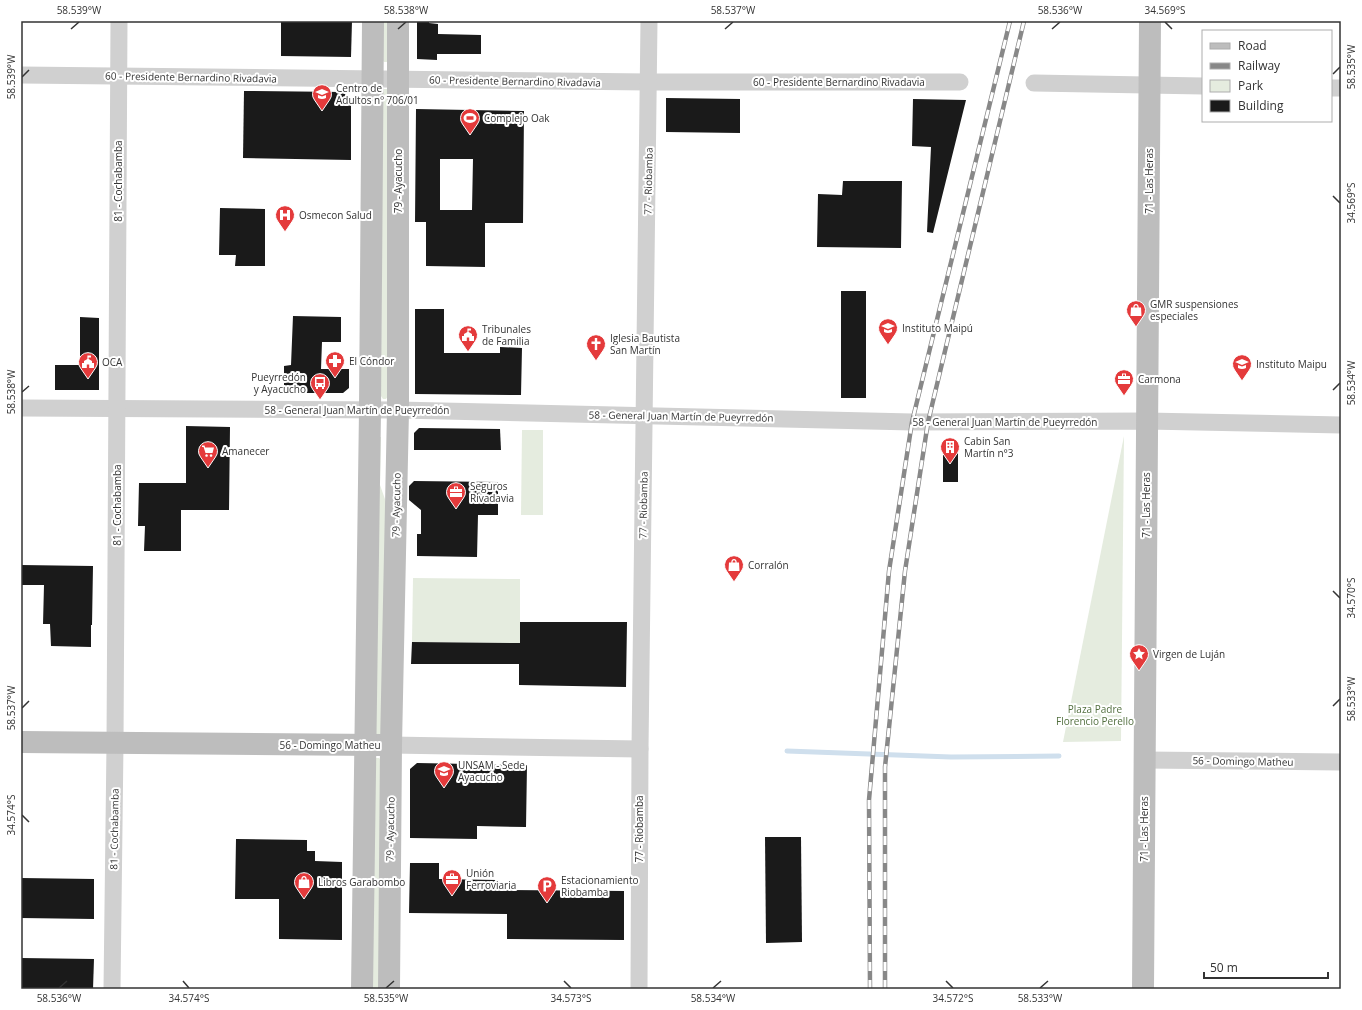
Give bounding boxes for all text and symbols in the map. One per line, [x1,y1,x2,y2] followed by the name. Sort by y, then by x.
[57,3,102,17] text: 58.539°W
[384,3,429,17] text: 58.538°W
[711,3,756,17] text: 58.537°W
[1038,3,1083,17] text: 58.536°W
[1145,3,1185,17] text: 34.569°S
[1202,30,1332,122] legend
[1238,37,1267,54] text: Road
[1344,44,1358,89] text: 58.535°W
[4,54,18,99] text: 58.539°W
[1238,57,1281,74] text: Railway
[105,69,277,85] street label: 60 - Presidente Bernardino Rivadavia
[429,73,601,89] street label: 60 - Presidente Bernardino Rivadavia
[753,75,925,89] street label: 60 - Presidente Bernardino Rivadavia
[1238,77,1264,94] text: Park
[336,81,419,107] place label: Centro de Adultos nº 706/01
[311,83,333,111] school or university icon: Centro de Adultos nº 706/01
[1238,97,1284,114] text: Building
[459,107,481,135] sports icon: Complejo Oak
[484,111,550,125] place label: Complejo Oak
[111,140,125,222] street label: 81 - Cochabamba
[640,147,656,215] street label: 77 - Riobamba
[1142,148,1156,214] street label: 71 - Las Heras
[391,149,405,213] street label: 79 - Ayacucho
[1344,183,1358,223] text: 34.569°S
[274,204,296,232] hospital icon: Osmecon Salud
[299,208,372,222] place label: Osmecon Salud
[1150,297,1239,323] place label: GMR suspensiones especiales
[1125,299,1147,327] shop icon: GMR suspensiones especiales
[877,317,899,345] school or university icon: Instituto Maipú
[902,321,973,335] place label: Instituto Maipú
[482,322,531,348] place label: Tribunales de Familia
[457,324,479,352] public building icon: Tribunales de Familia
[610,331,680,357] place label: Iglesia Bautista San Martín
[585,333,607,361] church icon: Iglesia Bautista San Martín
[324,350,346,378] pharmacy icon: El Cóndor
[77,351,99,379] public building icon: OCA
[1231,353,1253,381] school or university icon: Instituto Maipu
[349,354,394,368] place label: El Cóndor
[102,355,123,369] place label: OCA
[1256,357,1327,371] place label: Instituto Maipu
[1344,360,1358,405] text: 58.534°W
[1113,368,1135,396] office icon: Carmona
[4,369,18,414] text: 58.538°W
[251,370,306,396] place label: Pueyrredón y Ayacucho
[309,372,331,400] bus stop icon: Pueyrredón y Ayacucho
[1138,372,1181,386] place label: Carmona
[265,403,449,417] street label: 58 - General Juan Martín de Pueyrredón
[588,407,774,425] street label: 58 - General Juan Martín de Pueyrredón
[913,415,1097,429] street label: 58 - General Juan Martín de Pueyrredón
[964,434,1014,460] place label: Cabin San Martín n°3
[939,436,961,464] building icon: Cabin San Martín n°3
[197,440,219,468] supermarket icon: Amanecer
[222,444,269,458] place label: Amanecer
[110,464,124,546] street label: 81 - Cochabamba
[635,471,651,539] street label: 77 - Riobamba
[1139,472,1153,538] street label: 71 - Las Heras
[388,473,404,537] street label: 79 - Ayacucho
[470,479,514,505] place label: Seguros Rivadavia
[445,481,467,509] office icon: Seguros Rivadavia
[723,554,745,582] shop icon: Corralón
[748,558,789,572] place label: Corralón
[1344,578,1358,618] text: 34.570°S
[1128,643,1150,671] place icon: Virgen de Luján
[1153,647,1225,661] place label: Virgen de Luján
[1344,676,1358,721] text: 58.533°W
[4,685,18,730] text: 58.537°W
[1056,702,1134,728] park label: Plaza Padre Florencio Perello
[279,738,381,752] street label: 56 - Domingo Matheu
[1192,753,1294,769] street label: 56 - Domingo Matheu
[458,758,525,784] place label: UNSAM - Sede Ayacucho
[433,760,455,788] school or university icon: UNSAM - Sede Ayacucho
[106,788,122,870] street label: 81 - Cochabamba
[4,795,18,835] text: 34.574°S
[632,795,646,863] street label: 77 - Riobamba
[1137,796,1151,862] street label: 71 - Las Heras
[382,797,398,861] street label: 79 - Ayacucho
[466,866,516,892] place label: Unión Ferroviaria
[441,868,463,896] office icon: Unión Ferroviaria
[293,871,315,899] shop icon: Libros Garabombo
[561,873,639,899] place label: Estacionamiento Riobamba
[318,875,405,889] place label: Libros Garabombo
[536,875,558,903] parking icon: Estacionamiento Riobamba
[1204,954,1328,980] scale bar
[1210,959,1238,976] text: 50 m
[37,991,82,1005] text: 58.536°W
[169,991,209,1005] text: 34.574°S
[364,991,409,1005] text: 58.535°W
[551,991,591,1005] text: 34.573°S
[691,991,736,1005] text: 58.534°W
[933,991,973,1005] text: 34.572°S
[1018,991,1063,1005] text: 58.533°W

